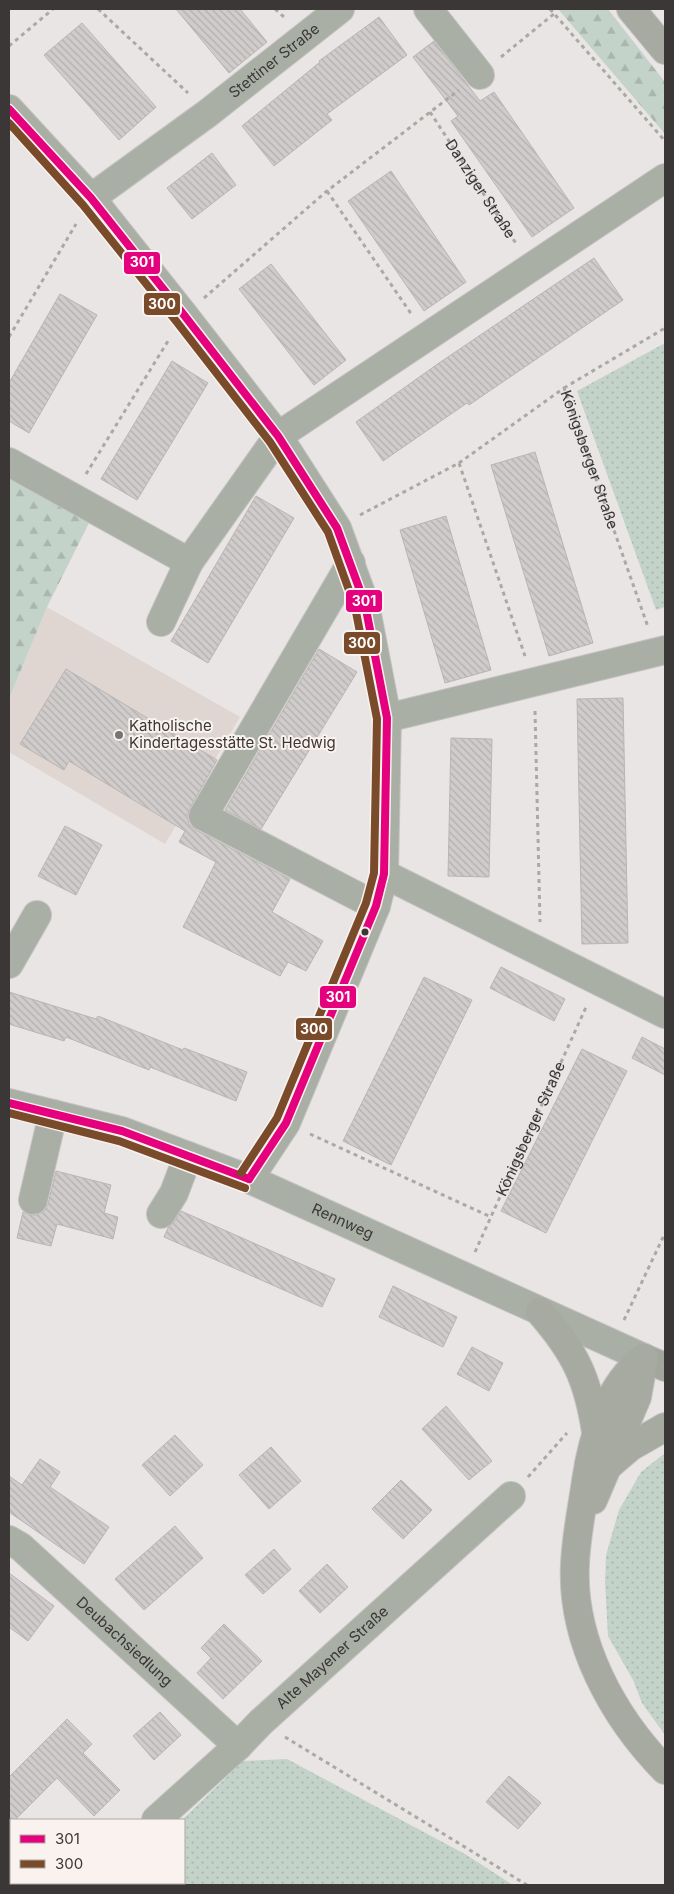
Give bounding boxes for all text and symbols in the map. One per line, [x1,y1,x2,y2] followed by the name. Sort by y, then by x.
[225,19,323,102] street label: Stettiner Straße
[441,136,520,242] street label: Danziger Straße
[123,251,161,275] line badge: 301
[130,253,154,270] text: 301
[143,292,181,316] line badge: 300
[148,295,176,312] text: 300
[557,388,623,531] street label: Königsberger Straße
[345,589,383,613] line badge: 301
[352,592,376,609] text: 301
[343,631,381,655] line badge: 300
[348,634,376,651] text: 300
[129,716,336,752] place label: Katholische Kindertagesstätte St. Hedwig
[113,729,125,741] marker: Katholische Kindertagesstätte St. Hedwig
[360,927,370,937] unlabelled marker
[319,985,357,1009] line badge: 301
[326,988,350,1005] text: 301
[295,1017,333,1041] line badge: 300
[300,1020,328,1037] text: 300
[492,1058,569,1199] street label: Königsberger Straße
[309,1199,377,1243] street label: Rennweg
[73,1592,177,1690] street label: Deubachsiedlung
[272,1601,392,1713] street label: Alte Mayener Straße
[10,1819,185,1884] legend
[55,1829,80,1848] text: 301
[55,1854,83,1873] text: 300

